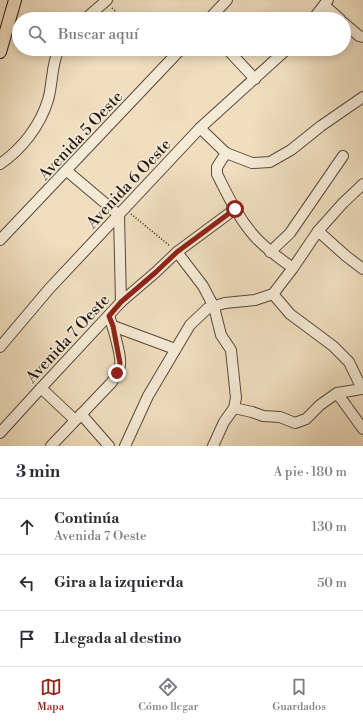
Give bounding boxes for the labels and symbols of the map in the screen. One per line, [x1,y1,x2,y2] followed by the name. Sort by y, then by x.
[34,87,127,185] street label: Avenida 5 Oeste
[81,135,175,234] street label: Avenida 6 Oeste
[226,200,244,218] route start
[21,290,114,388] street label: Avenida 7 Oeste
[108,364,126,382] route end

